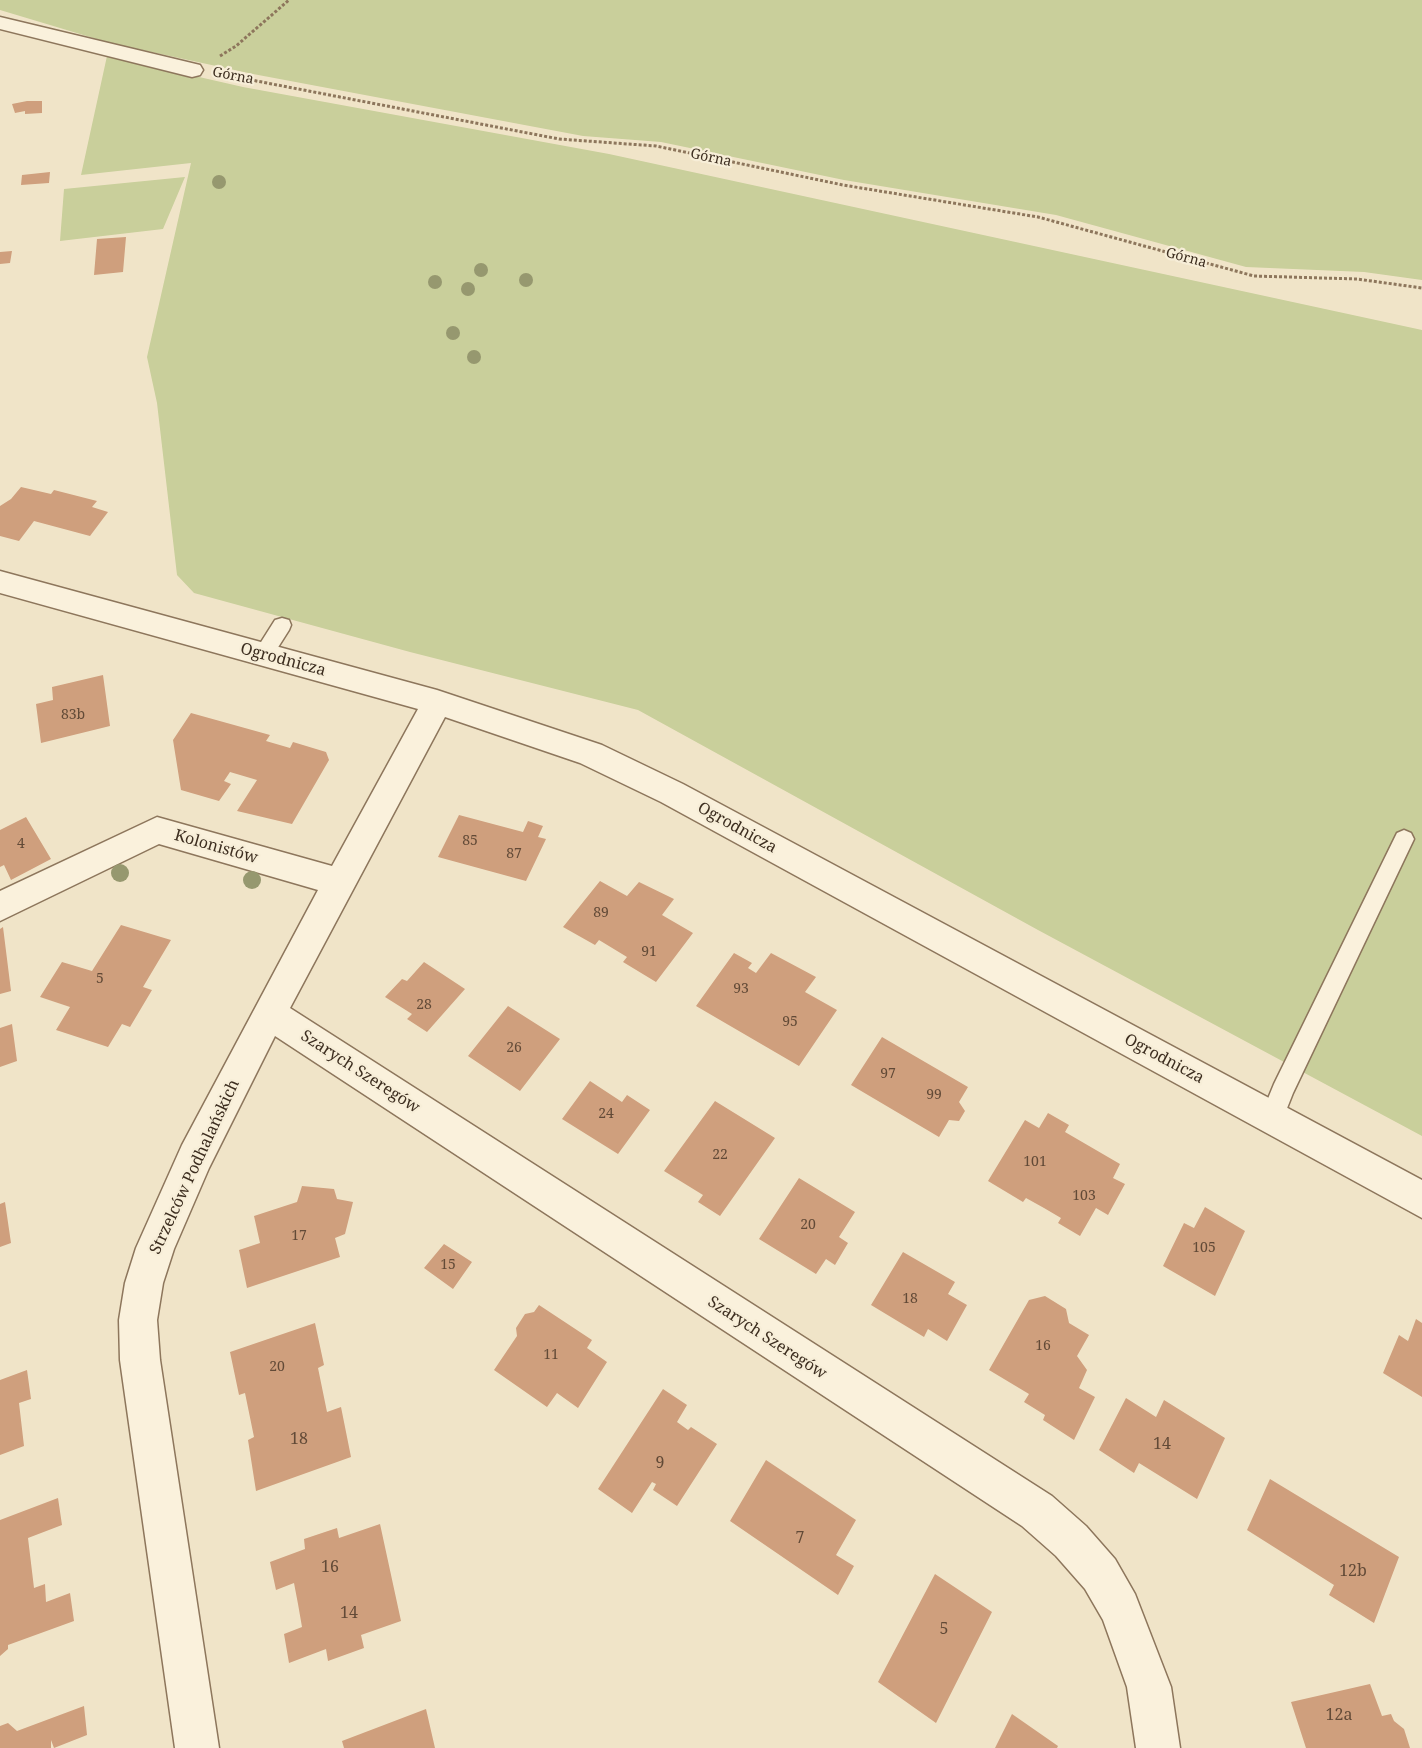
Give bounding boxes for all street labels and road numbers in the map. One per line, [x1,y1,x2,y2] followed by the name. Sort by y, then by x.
[211,64,255,88] street label: Górna
[689,145,733,171] street label: Górna
[1164,245,1208,271] street label: Górna
[238,639,328,681] street label: Ogrodnicza
[694,798,780,858] street label: Ogrodnicza
[172,826,260,868] street label: Kolonistów
[297,1026,423,1118] street label: Szarych Szeregów
[1121,1030,1207,1088] street label: Ogrodnicza
[146,1077,244,1257] street label: Strzelców Podhalańskich
[704,1292,830,1384] street label: Szarych Szeregów

